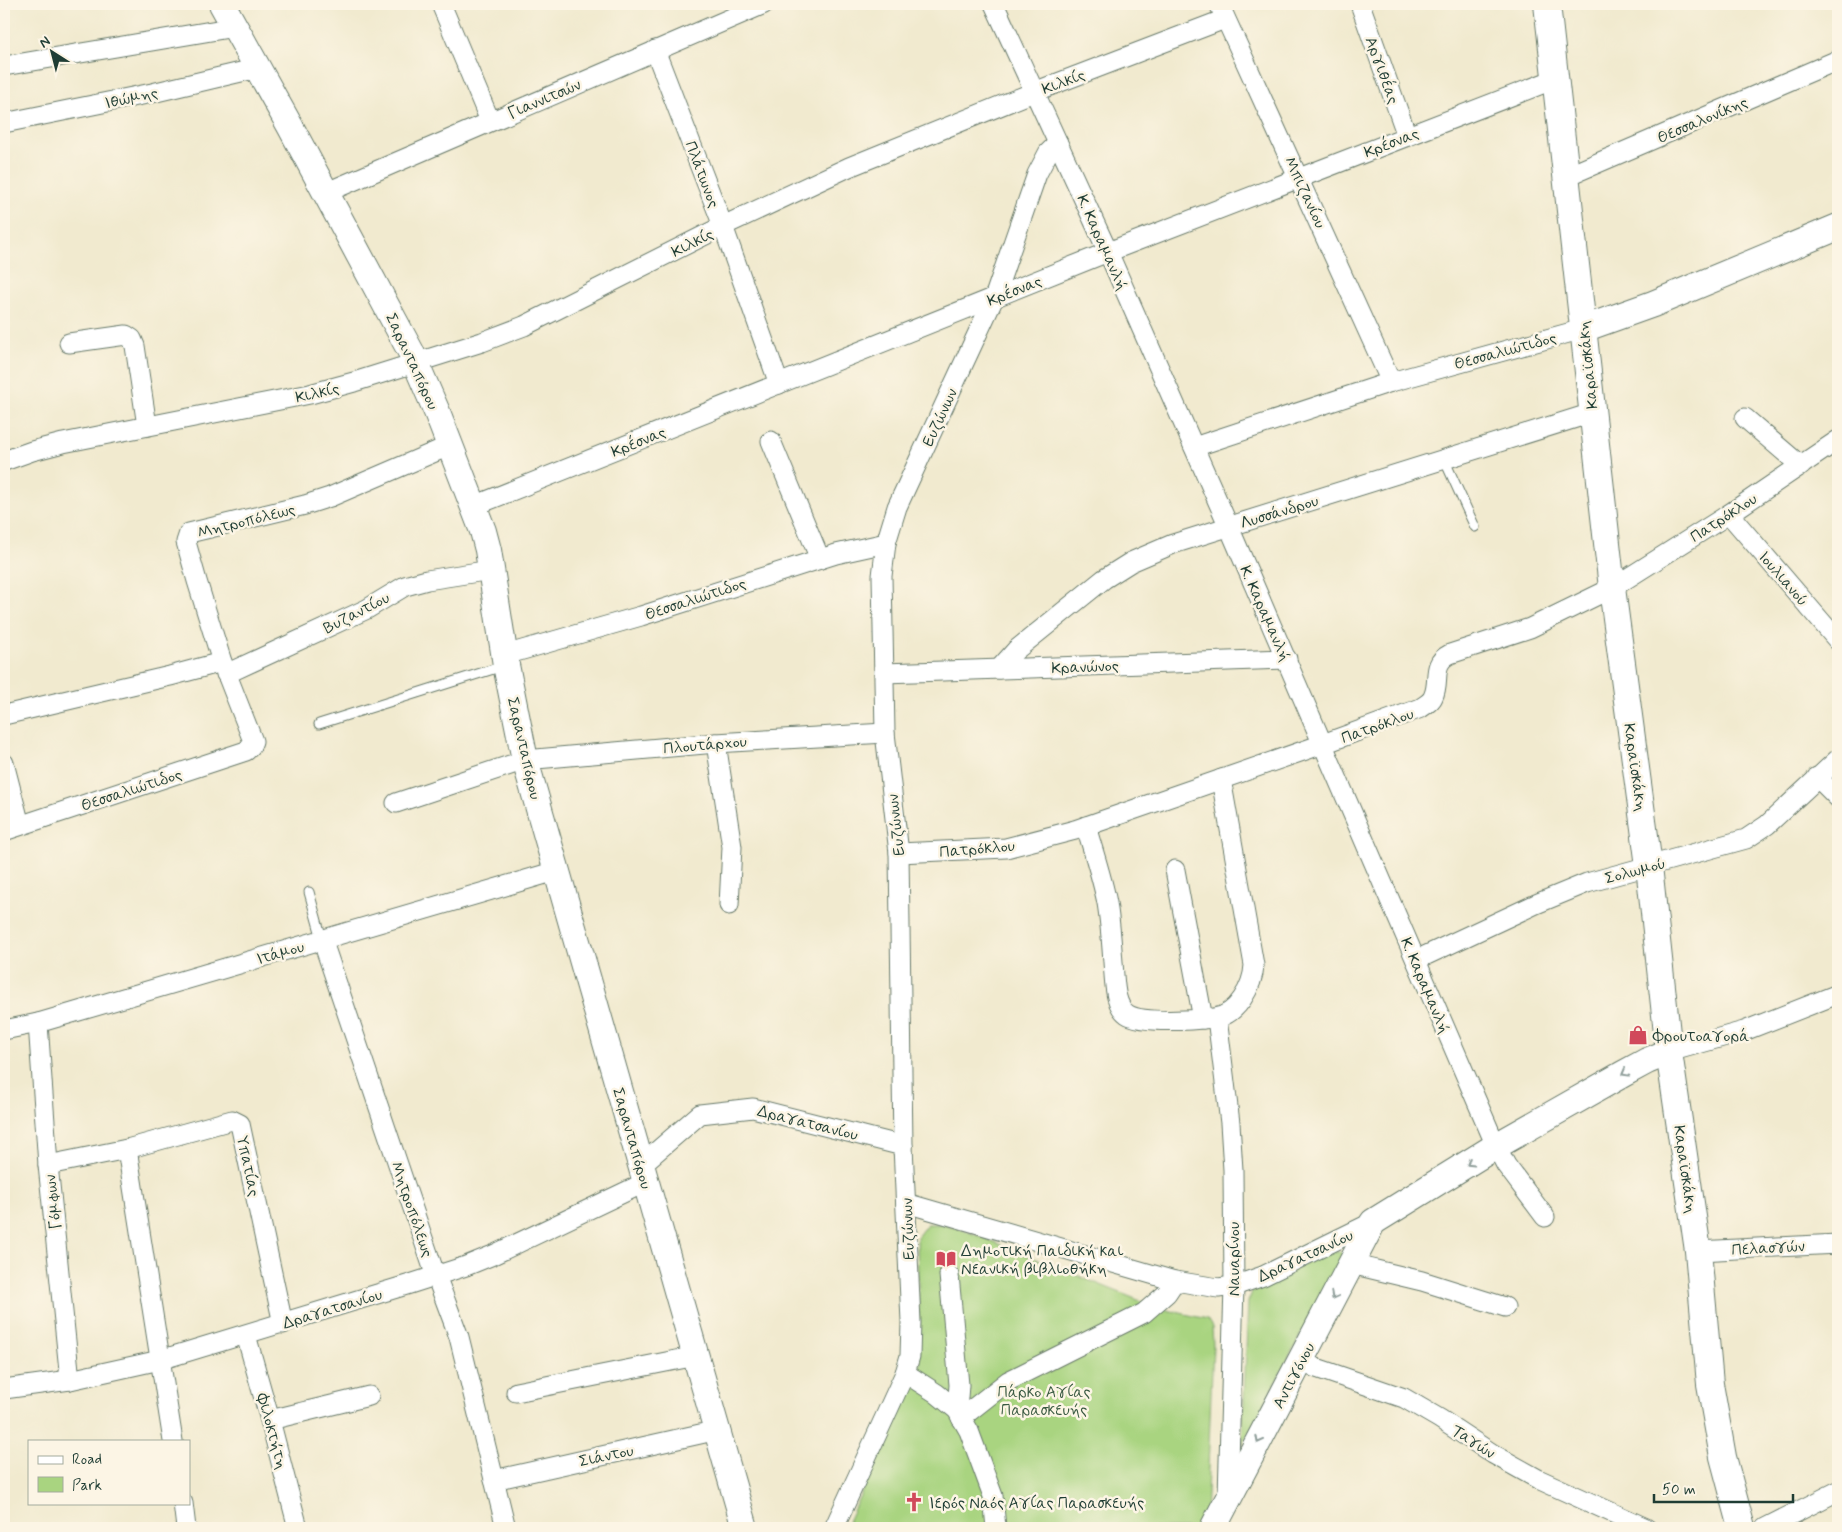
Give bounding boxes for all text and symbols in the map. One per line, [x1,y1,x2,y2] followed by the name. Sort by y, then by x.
[28,28,78,78] north arrow
[36,32,54,52] text: N
[1360,34,1404,107] street label: Αργιθέας
[1039,65,1088,100] street label: Κιλκίς
[505,75,584,124] street label: Γιαννιτσών
[103,83,160,114] street label: Ιθώμης
[1654,92,1751,149] street label: Θεσσαλονίκης
[1361,122,1422,163] street label: Κρέσνας
[679,138,724,211] street label: Πλάτωνος
[1279,153,1330,232] street label: Μπιζανίου
[1071,191,1132,294] street label: Κ. Καραμανλή
[668,224,717,263] street label: Κιλκίς
[984,270,1045,312] street label: Κρέσνας
[380,310,443,413] street label: Σαρανταπόρου
[1573,320,1604,410] street label: Καραϊσκάκη
[1452,328,1559,375] street label: Θεσσαλιώτιδος
[293,378,341,409] street label: Κιλκίς
[918,385,963,450] street label: Ευζώνων
[608,421,669,463] street label: Κρέσνας
[1686,489,1761,548] street label: Πατρόκλου
[1238,491,1321,534] street label: Λυσσάνδρου
[195,499,297,544] street label: Μητροπόλεως
[1753,547,1813,611] street label: Ιουλιανού
[1234,562,1295,665] street label: Κ. Καραμανλή
[642,573,749,626] street label: Θεσσαλιώτιδος
[320,588,393,639] street label: Βυζαντίου
[1051,656,1119,679] street label: Κρανώνος
[502,695,546,802] street label: Σαρανταπόρου
[1338,704,1417,749] street label: Πατρόκλου
[1618,722,1651,813] street label: Καραϊσκάκη
[662,731,748,760] street label: Πλουτάρχου
[78,764,185,817] street label: Θεσσαλιώτιδος
[883,793,910,857] street label: Ευζώνων
[938,836,1016,863] street label: Πατρόκλου
[1603,853,1668,890] street label: Σολωμού
[1395,934,1454,1037] street label: Κ. Καραμανλή
[254,937,307,970] street label: Ιτάμου
[1627,1024,1649,1046] shop icon: Φρουτοαγορά
[1652,1026,1749,1047] place label: Φρουτοαγορά
[1622,1066,1631,1076] one-way arrow
[607,1085,656,1192] street label: Σαρανταπόρου
[755,1101,860,1146] street label: Δραγατσανίου
[1668,1124,1701,1215] street label: Καραϊσκάκη
[231,1134,264,1199] street label: Υπατίας
[1466,1156,1475,1166] one-way arrow
[385,1159,438,1260] street label: Μητροπόλεως
[40,1173,67,1230] street label: Γόμφων
[897,1198,920,1260] street label: Ευζώνων
[1224,1222,1245,1296] street label: Ναυαρίνου
[1254,1225,1357,1288] street label: Δραγατσανίου
[1731,1236,1805,1261] street label: Πελασγών
[961,1241,1123,1280] place label: Δημοτική Παιδική και Νεανική βιβλιοθήκη
[935,1248,957,1270] library icon: Δημοτική Παιδική και Νεανική βιβλιοθήκη
[280,1284,385,1335] street label: Δραγατσανίου
[1330,1291,1340,1300] one-way arrow
[1268,1339,1320,1412] street label: Αντιγόνου
[997,1382,1091,1421] park label: Πάρκο Αγίας Παρασκευής
[251,1390,292,1472] street label: Φιλοκτήτη
[1447,1420,1499,1464] street label: Ταγών
[1255,1435,1265,1444] one-way arrow
[28,1440,190,1504] legend
[577,1440,636,1472] street label: Σιάντου
[72,1450,102,1470] text: Road
[1654,1472,1793,1504] scale bar
[72,1476,102,1496] text: Park
[1662,1480,1696,1500] text: 50 m
[903,1491,925,1513] church icon: Ιερός Ναός Αγίας Παρασκευής
[929,1493,1144,1514] place label: Ιερός Ναός Αγίας Παρασκευής

